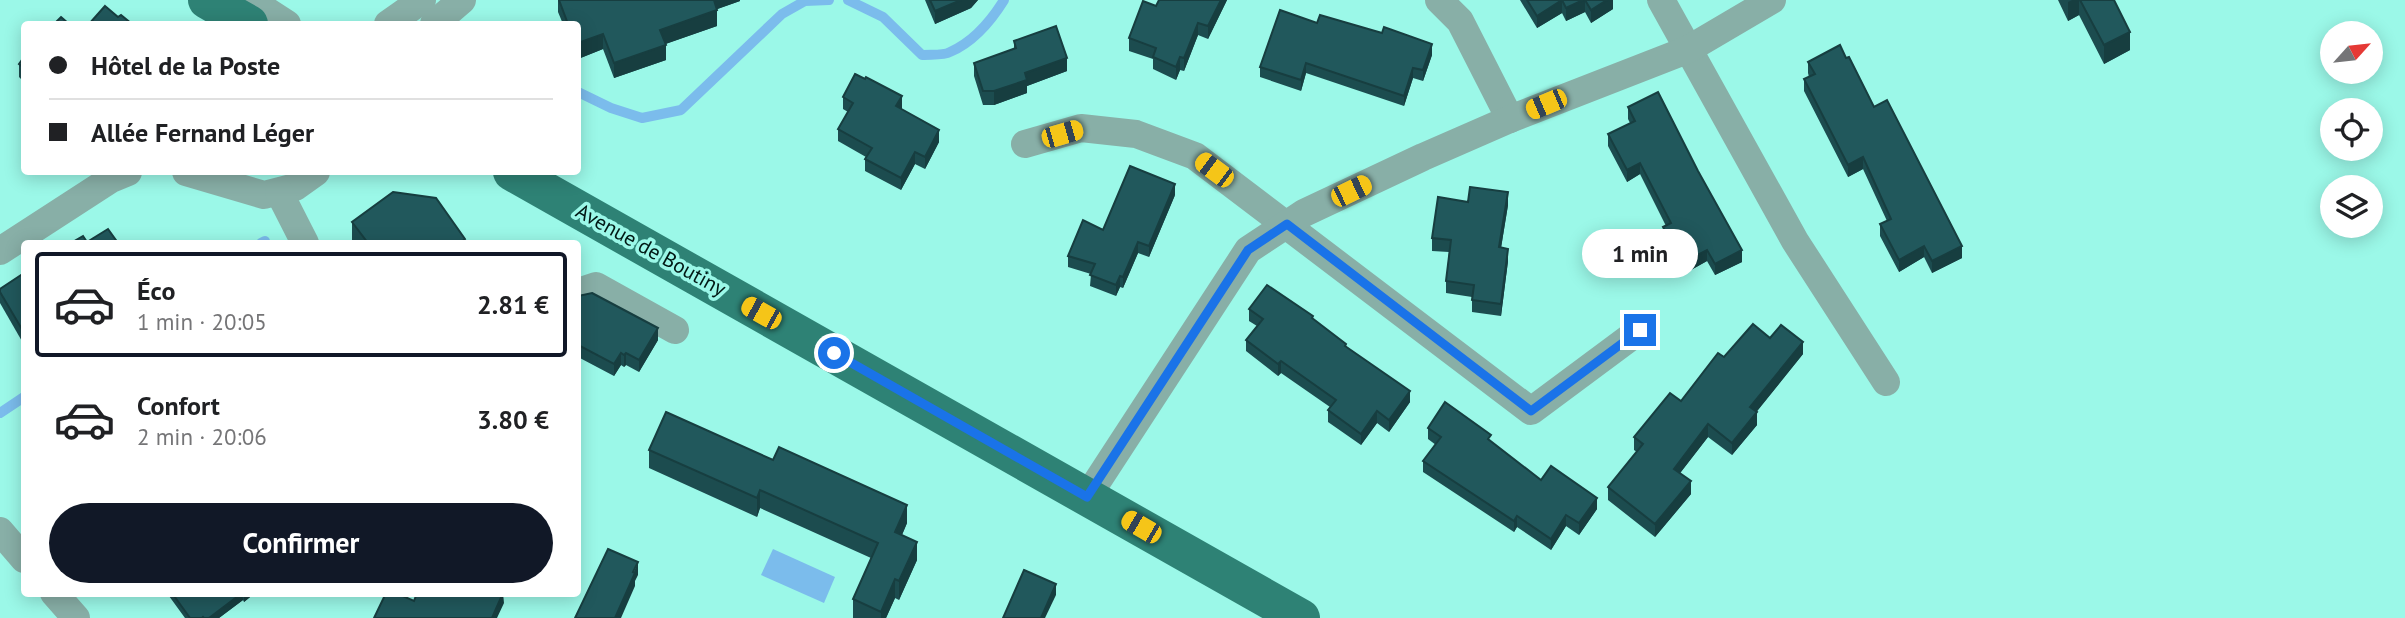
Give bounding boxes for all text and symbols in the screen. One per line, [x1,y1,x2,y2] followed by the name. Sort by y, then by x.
[2320,21,2384,84] north arrow
[2320,21,2383,238] map controls
[91,49,280,82] text: Hôtel de la Poste
[1523,86,1570,122] car
[2320,98,2383,161] button: locate
[91,116,314,149] text: Allée Fernand Léger
[1039,118,1086,150] car
[1191,149,1238,191] car
[1328,172,1375,210] car
[2320,175,2383,238] button: layers
[571,197,731,302] street label: Avenue de Boutiny
[1582,229,1698,278] callout: 1 min
[1612,239,1668,268] text: 1 min
[53,273,116,336] icon: car
[137,274,175,307] text: Éco
[477,288,549,321] text: 2.81 €
[738,294,785,332] car
[137,307,267,336] text: 1 min · 20:05
[1624,314,1656,346] route end
[818,337,850,369] route start
[53,388,116,451] icon: car
[137,389,220,422] text: Confort
[477,403,549,436] text: 3.80 €
[137,422,267,451] text: 2 min · 20:06
[49,503,553,583] button: Confirmer
[1118,507,1165,547] car

